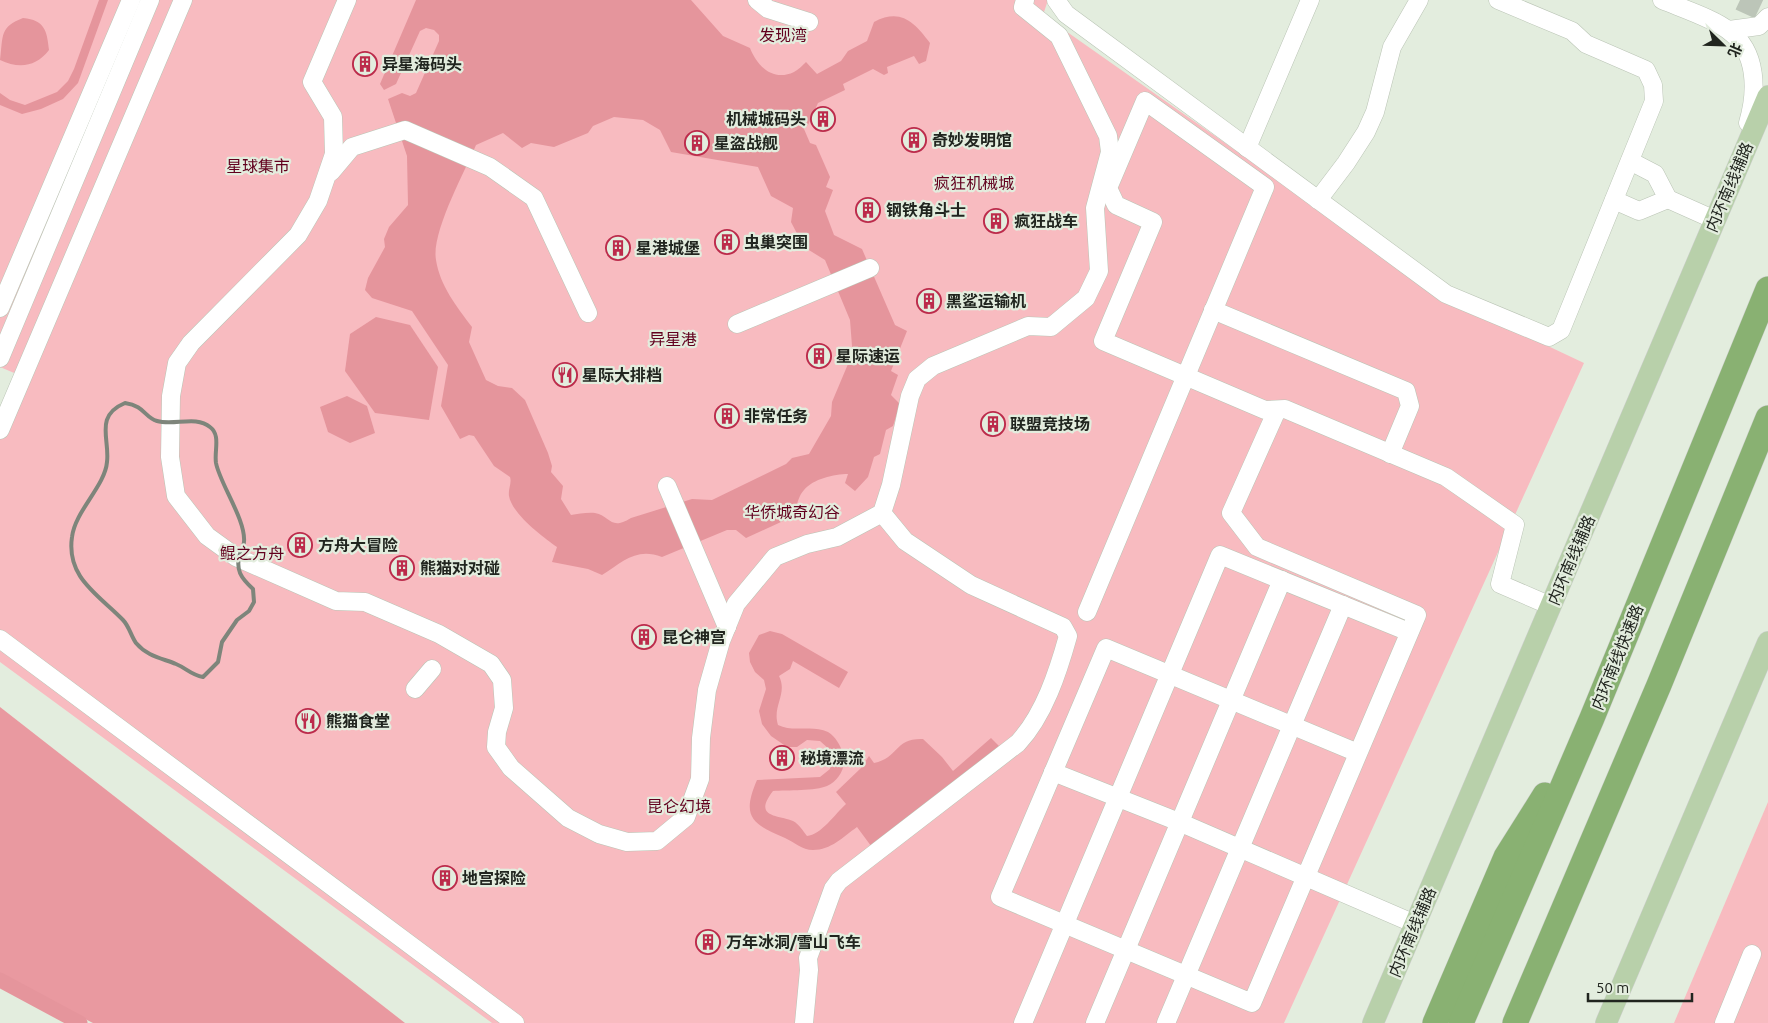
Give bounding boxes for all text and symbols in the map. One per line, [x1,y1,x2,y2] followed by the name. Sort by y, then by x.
[1698,20,1748,70] north arrow
[759,26,807,44] park label: 发现湾
[1725,41,1745,60] text: 北
[352,51,378,77] building icon: 异星海码头
[382,55,462,73] place label: 异星海码头
[810,106,836,132] building icon: 机械城码头
[726,110,806,128] place label: 机械城码头
[901,127,927,153] building icon: 奇妙发明馆
[684,130,710,156] building icon: 星盗战舰
[932,131,1012,149] place label: 奇妙发明馆
[714,134,778,152] place label: 星盗战舰
[1702,139,1756,235] street label: 内环南线辅路
[226,157,290,175] park label: 星球集市
[934,174,1014,192] park label: 疯狂机械城
[855,197,881,223] building icon: 钢铁角斗士
[886,201,966,219] place label: 钢铁角斗士
[983,208,1009,234] building icon: 疯狂战车
[1014,212,1078,230] place label: 疯狂战车
[714,229,740,255] building icon: 虫巢突围
[744,233,808,251] place label: 虫巢突围
[605,235,631,261] building icon: 星港城堡
[636,239,700,257] place label: 星港城堡
[916,288,942,314] building icon: 黑鲨运输机
[946,292,1026,310] place label: 黑鲨运输机
[649,330,697,348] park label: 异星港
[806,343,832,369] building icon: 星际速运
[836,347,900,365] place label: 星际速运
[552,362,578,388] restaurant icon: 星际大排档
[582,366,662,384] place label: 星际大排档
[714,403,740,429] building icon: 非常任务
[744,407,808,425] place label: 非常任务
[980,411,1006,437] building icon: 联盟竞技场
[1010,415,1090,433] place label: 联盟竞技场
[744,503,840,521] park label: 华侨城奇幻谷
[1544,512,1598,608] street label: 内环南线辅路
[287,532,313,558] building icon: 方舟大冒险
[318,536,398,554] place label: 方舟大冒险
[220,544,284,562] park label: 鲲之方舟
[389,555,415,581] building icon: 熊猫对对碰
[420,559,500,577] place label: 熊猫对对碰
[1588,602,1646,712] street label: 内环南线快速路
[631,624,657,650] building icon: 昆仑神宫
[662,628,726,646] place label: 昆仑神宫
[295,708,321,734] restaurant icon: 熊猫食堂
[326,712,390,730] place label: 熊猫食堂
[769,745,795,771] building icon: 秘境漂流
[800,749,864,767] place label: 秘境漂流
[647,797,711,815] park label: 昆仑幻境
[432,865,458,891] building icon: 地宫探险
[462,869,526,887] place label: 地宫探险
[1385,884,1439,980] street label: 内环南线辅路
[695,929,721,955] building icon: 万年冰洞/雪山飞车
[726,933,861,951] place label: 万年冰洞/雪山飞车
[1588,970,1692,1002] scale bar
[1596,979,1629,996] text: 50 m

